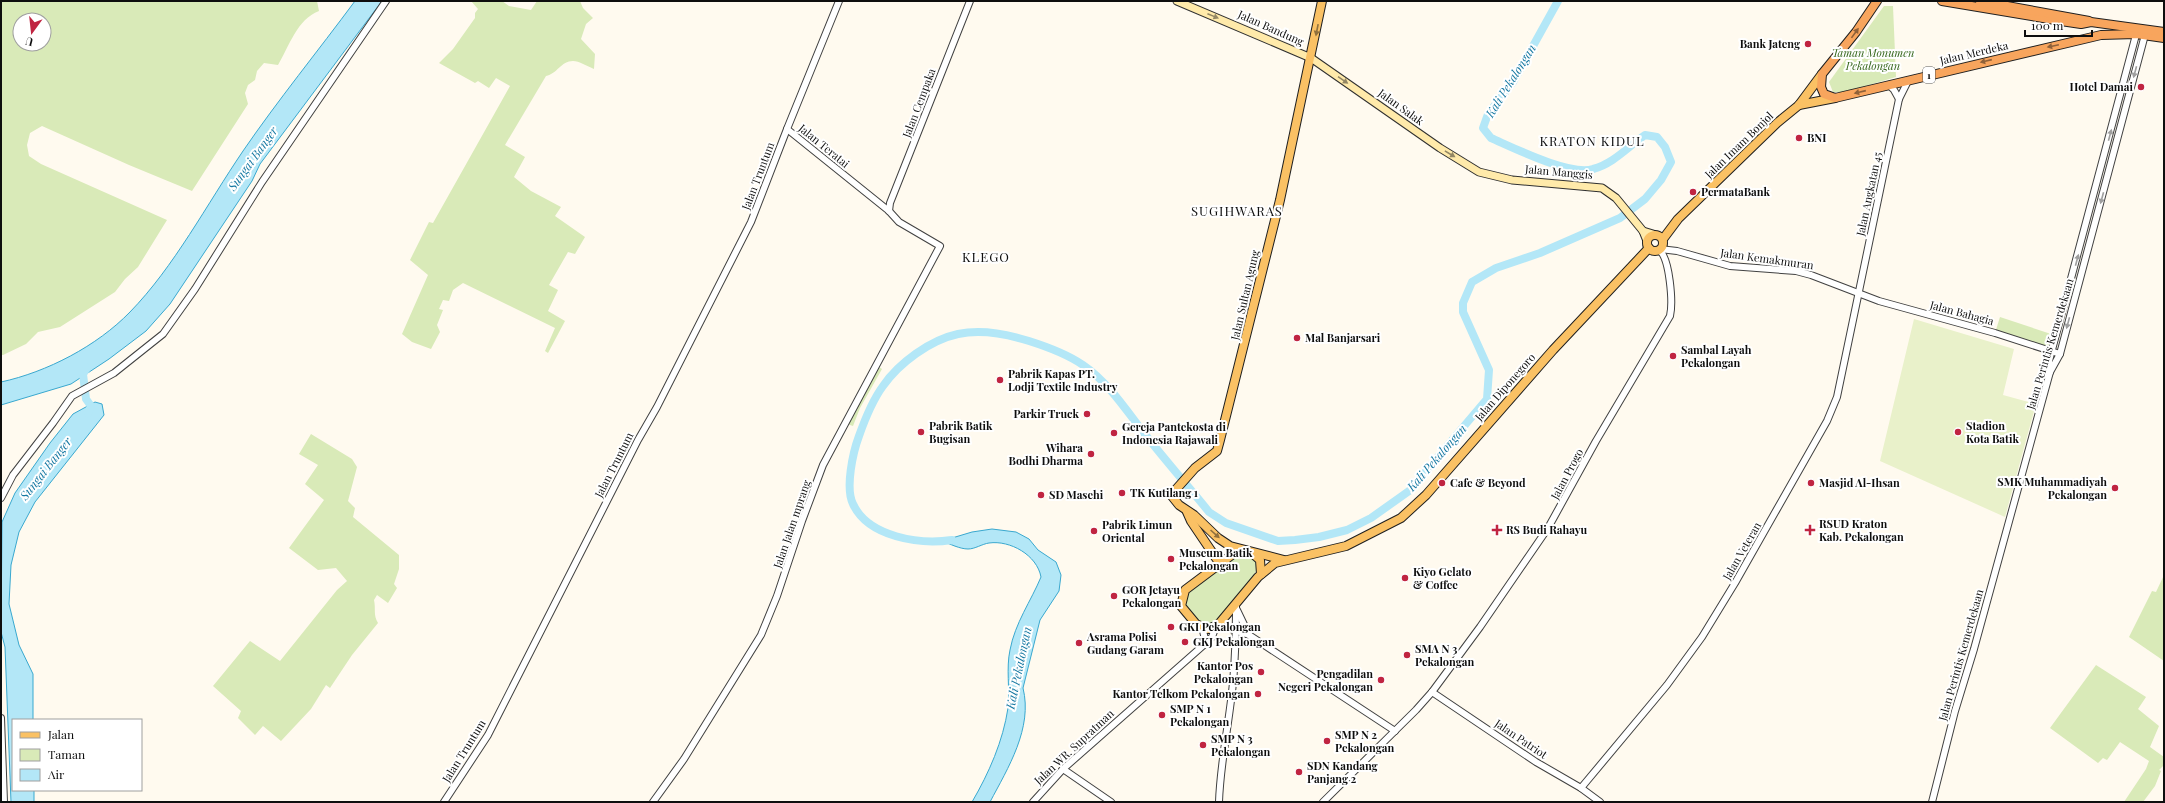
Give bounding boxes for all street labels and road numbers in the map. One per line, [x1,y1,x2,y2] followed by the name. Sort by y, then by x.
[1235,6,1307,49] street label: Jalan Bandung
[1937,37,2010,68] street label: Jalan Merdeka
[898,66,939,140] street label: Jalan Cempaka
[1923,67,1935,83] road number: 1
[1375,84,1427,128] street label: Jalan Salak
[1700,108,1776,182] street label: Jalan Imam Bonjol
[795,120,853,171] street label: Jalan Teratai
[737,140,777,213] street label: Jalan Truntum
[1852,150,1885,238] street label: Jalan Angkatan 45
[1524,161,1594,182] street label: Jalan Manggis
[1719,244,1815,273] street label: Jalan Kemakmuran
[1227,248,1262,342] street label: Jalan Sultan Agung
[2022,276,2077,412] street label: Jalan Perintis Kemerdekaan
[1928,297,1996,328] street label: Jalan Bahagia
[1470,350,1538,424] street label: Jalan Diponegoro
[590,429,637,501] street label: Jalan Truntum
[1546,446,1586,503] street label: Jalan Progo
[769,478,814,571] street label: Jalan Jalan mprang
[1718,519,1764,583] street label: Jalan Veteran
[1934,587,1987,723] street label: Jalan Perintis Kemerdekaan
[1030,705,1117,788] street label: Jalan WR. Supratman
[1491,715,1551,762] street label: Jalan Patriot
[438,716,489,786] street label: Jalan Truntum

